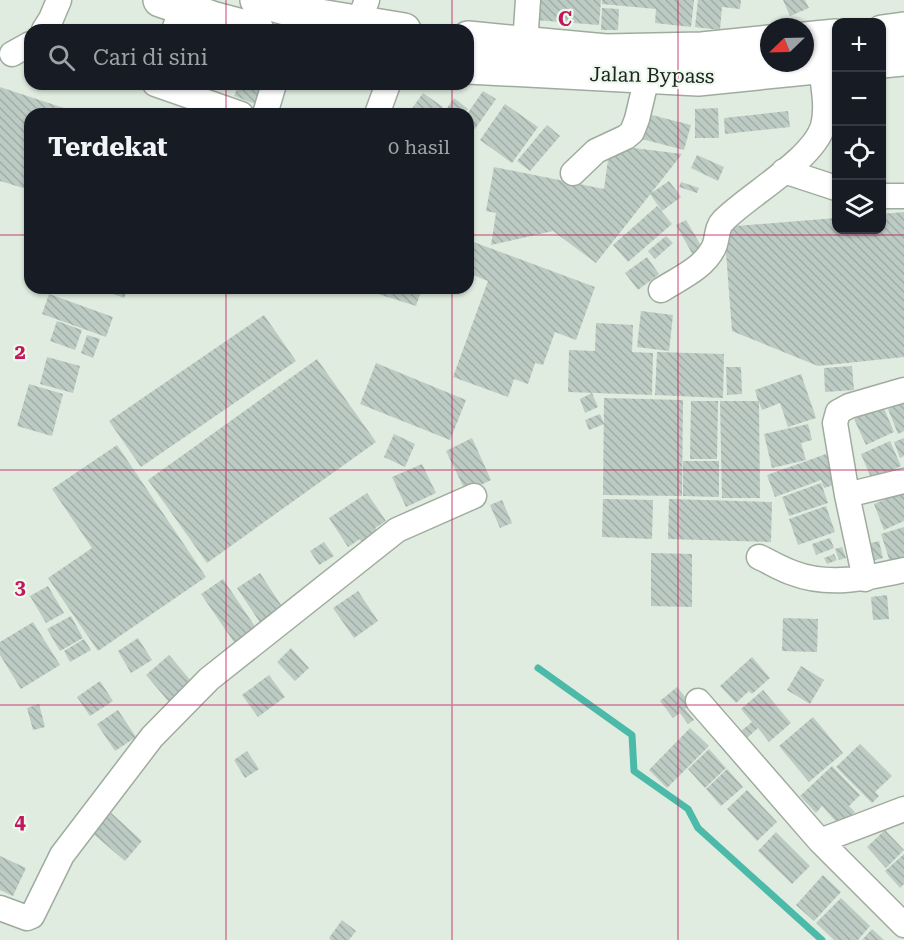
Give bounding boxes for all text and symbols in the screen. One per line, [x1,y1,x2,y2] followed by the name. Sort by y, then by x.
[558,7,572,31] text: C
[760,18,814,72] north arrow
[832,18,886,234] map controls
[832,18,886,72] button: +
[24,24,474,90] search box
[45,41,78,74] icon: search
[93,45,208,70] text: Cari di sini
[590,62,714,88] street label: Jalan Bypass
[832,72,886,126] button: −
[832,126,886,180] button: locate
[48,132,168,162] text: Terdekat
[388,135,450,159] text: 0 hasil
[832,180,886,234] button: layers
[14,340,26,364] text: 2
[14,575,26,599] text: 3
[14,810,26,834] text: 4

